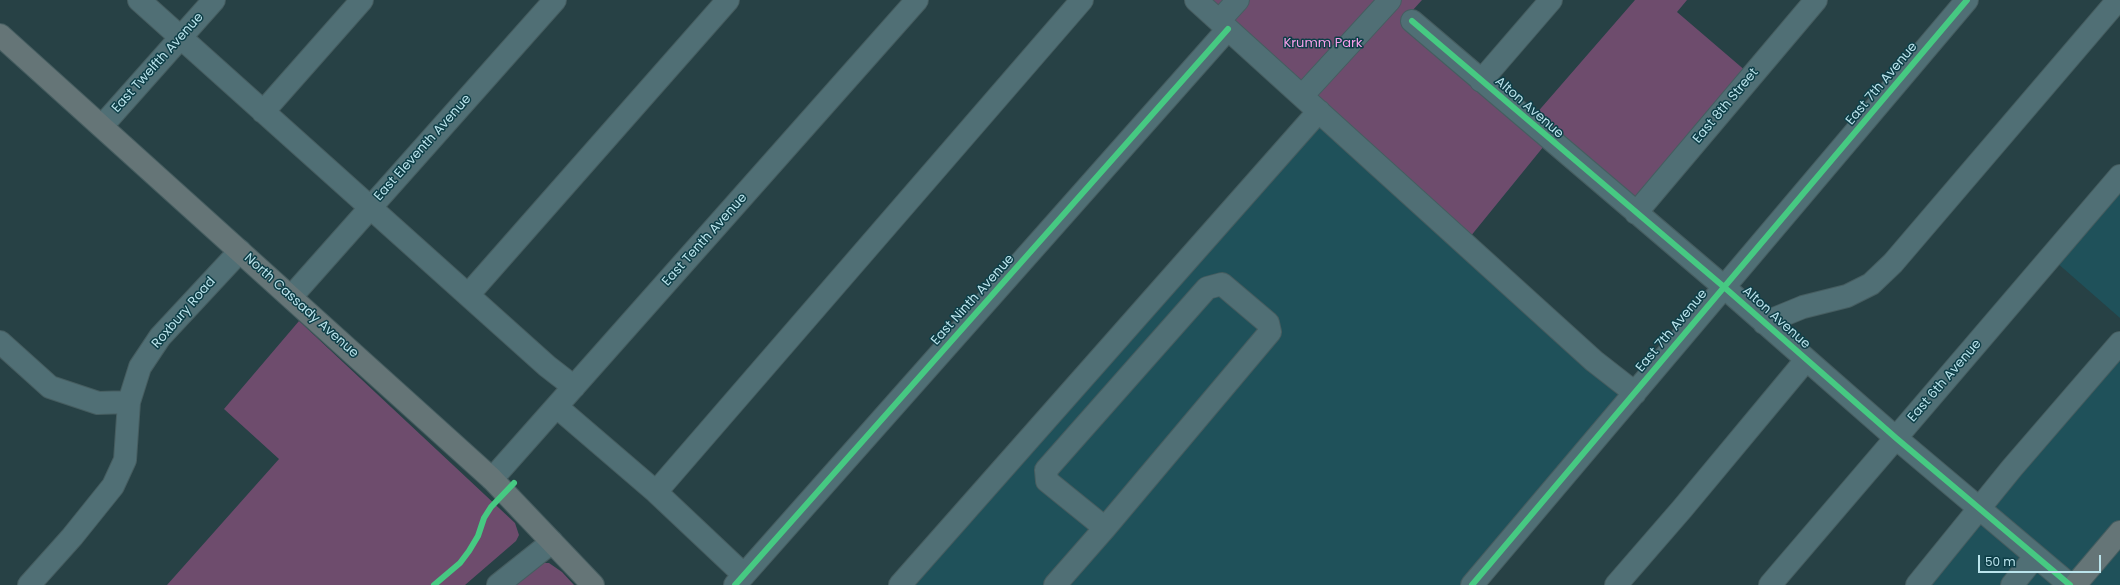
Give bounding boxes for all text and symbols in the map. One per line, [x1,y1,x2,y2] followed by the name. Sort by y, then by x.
[109,10,207,116] street label: East Twelfth Avenue
[1283,36,1363,52] park label: Krumm Park
[1843,40,1921,128] street label: East 7th Avenue
[1690,65,1762,147] street label: East 8th Street
[1492,74,1566,142] street label: Alton Avenue
[371,92,475,204] street label: East Eleventh Avenue
[659,190,751,290] street label: East Tenth Avenue
[241,251,361,361] street label: North Cassady Avenue
[928,252,1018,348] street label: East Ninth Avenue
[149,274,219,352] street label: Roxbury Road
[1739,284,1813,352] street label: Alton Avenue
[1633,287,1711,375] street label: East 7th Avenue
[1905,337,1985,425] street label: East 6th Avenue
[1980,547,2103,573] scale bar
[1985,553,2016,570] text: 50 m

